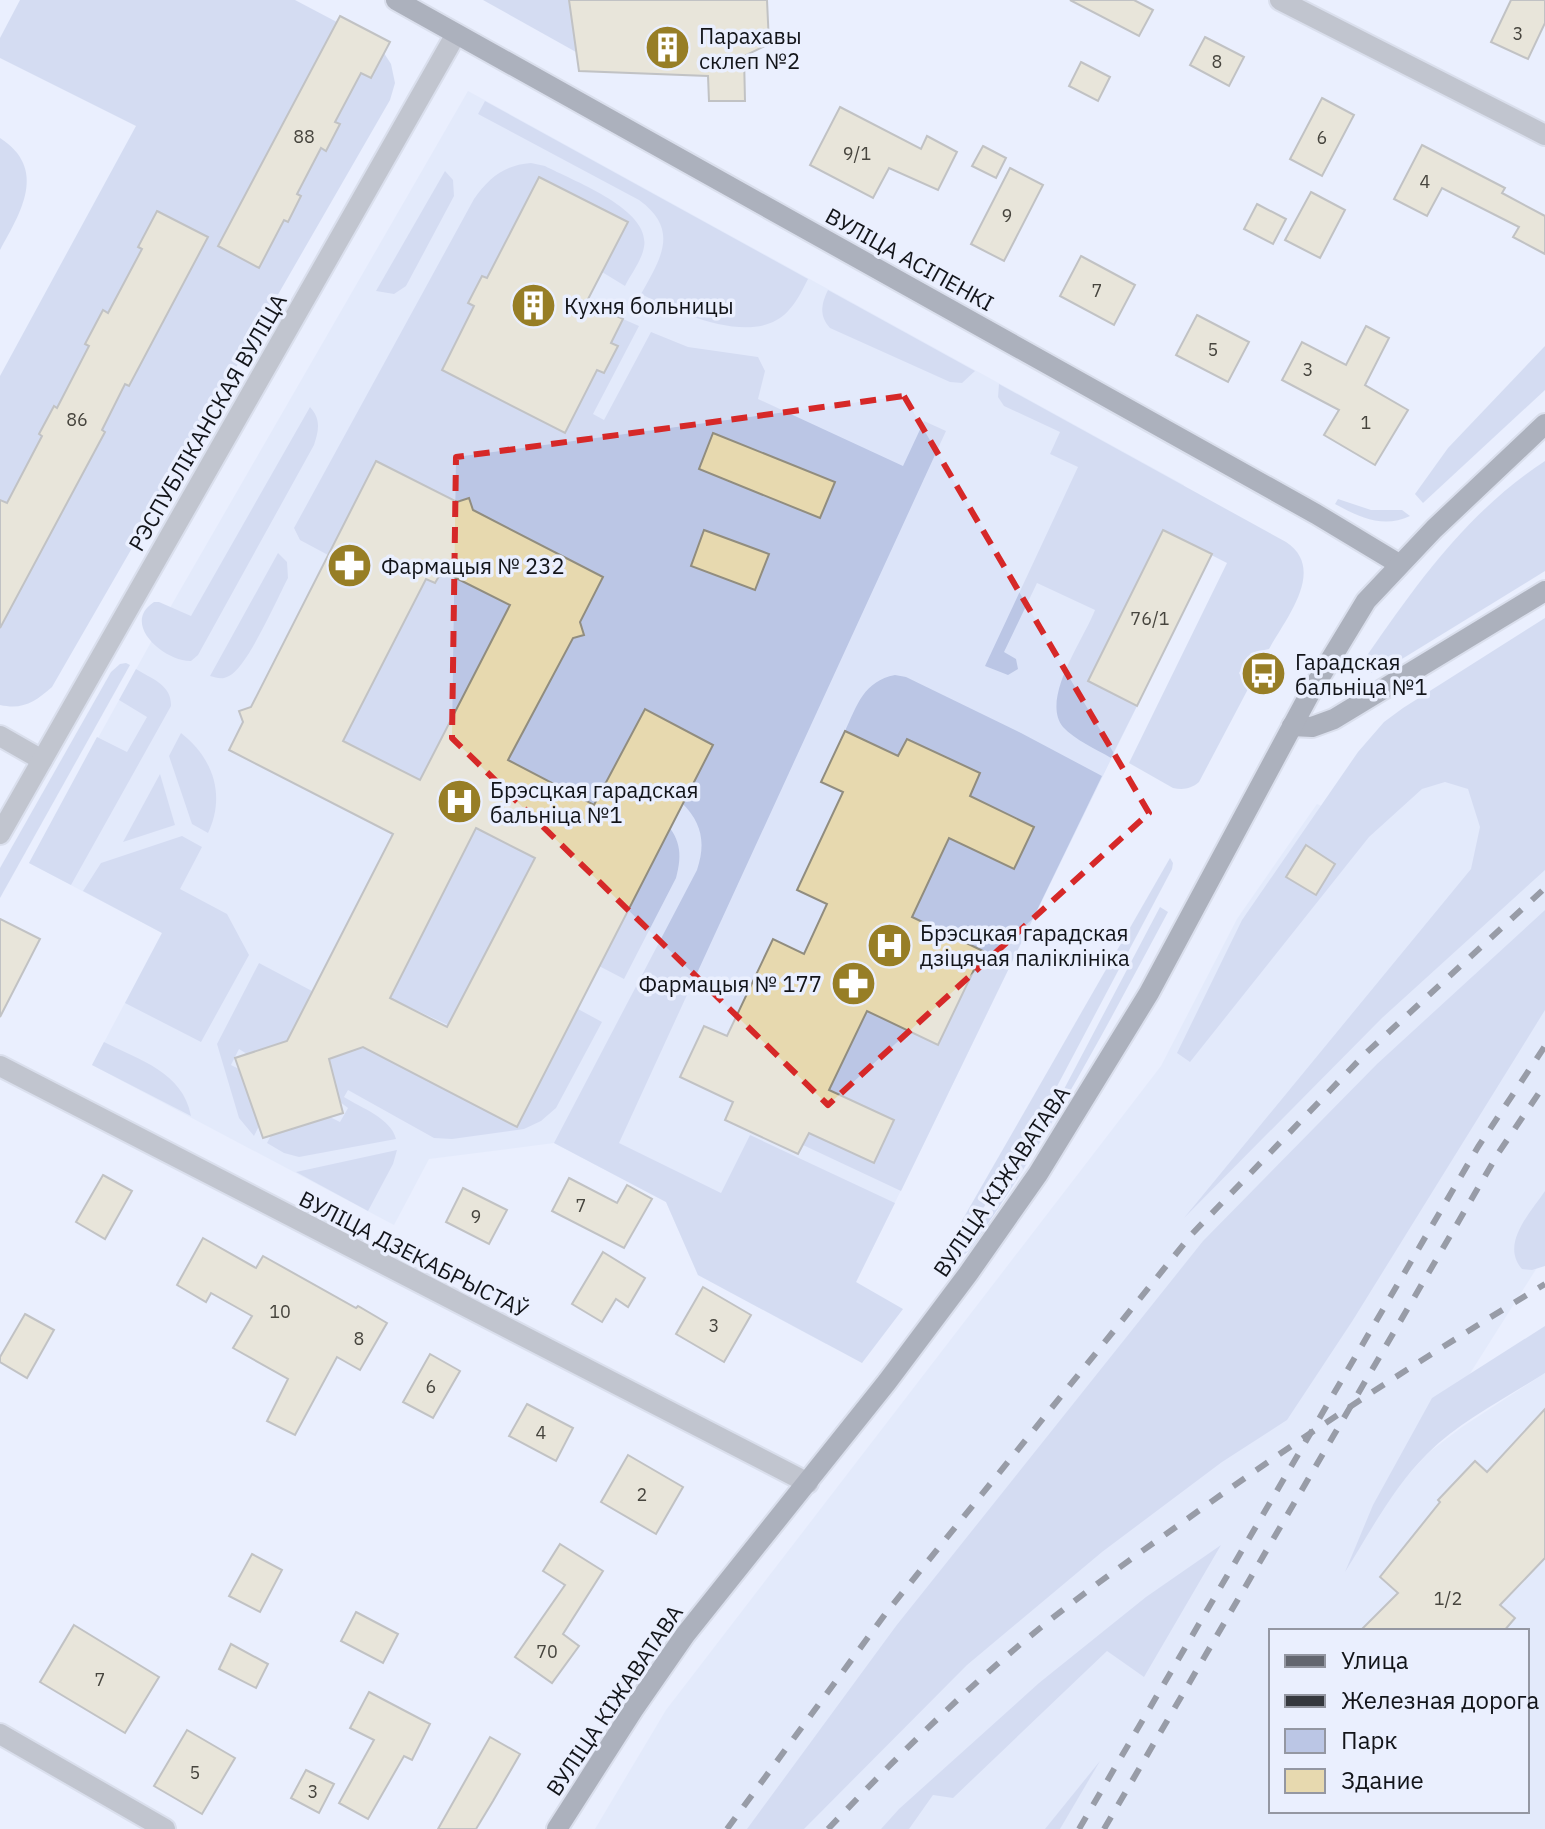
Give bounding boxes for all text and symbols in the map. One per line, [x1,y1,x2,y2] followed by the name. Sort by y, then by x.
[699,21,802,75] place label: Парахавы склеп №2
[1513,22,1523,45] house number: 3
[644,24,692,72] building icon: Парахавы склеп №2
[1212,50,1222,73] house number: 8
[293,125,315,148] house number: 88
[1317,126,1327,149] house number: 6
[843,142,871,165] house number: 9/1
[1420,170,1431,193] house number: 4
[821,201,999,317] street label: ВУЛІЦА АСІПЕНКІ
[1002,204,1012,227] house number: 9
[1092,279,1102,302] house number: 7
[509,281,557,329] building icon: Кухня больницы
[121,288,293,556] street label: РЭСПУБЛІКАНСКАЯ ВУЛІЦА
[564,291,734,320] place label: Кухня больницы
[1208,338,1218,361] house number: 5
[1303,358,1313,381] house number: 3
[66,408,88,431] house number: 86
[1361,411,1371,434] house number: 1
[326,541,374,589] pharmacy icon: Фармацыя № 232
[381,551,565,580] place label: Фармацыя № 232
[1130,607,1170,630] house number: 76/1
[1295,647,1428,701] place label: Гарадская бальніца №1
[1240,650,1288,698] bus stop icon: Гарадская бальніца №1
[490,775,698,829] place label: Брэсцкая гарадская бальніца №1
[435,778,483,826] hospital icon: Брэсцкая гарадская бальніца №1
[920,918,1130,972] place label: Брэсцкая гарадская дзіцячая паліклініка
[865,921,913,969] hospital icon: Брэсцкая гарадская дзіцячая паліклініка
[829,959,877,1007] pharmacy icon: Фармацыя № 177
[638,969,822,998] place label: Фармацыя № 177
[926,1080,1076,1282] street label: ВУЛІЦА КІЖАВАТАВА
[295,1184,533,1324] street label: ВУЛІЦА ДЗЕКАБРЫСТАЎ
[576,1194,586,1217] house number: 7
[471,1205,481,1228] house number: 9
[269,1300,291,1323] house number: 10
[709,1314,719,1337] house number: 3
[354,1327,364,1350] house number: 8
[426,1375,436,1398] house number: 6
[536,1421,547,1444] house number: 4
[637,1483,647,1506] house number: 2
[1434,1587,1462,1610] house number: 1/2
[539,1599,689,1801] street label: ВУЛІЦА КІЖАВАТАВА
[1269,1629,1529,1813] legend
[536,1640,558,1663] house number: 70
[1341,1644,1409,1676] text: Улица
[95,1668,105,1691] house number: 7
[1341,1684,1539,1716] text: Железная дорога
[1341,1724,1398,1756] text: Парк
[190,1761,200,1784] house number: 5
[1341,1764,1424,1796] text: Здание
[308,1780,318,1803] house number: 3

